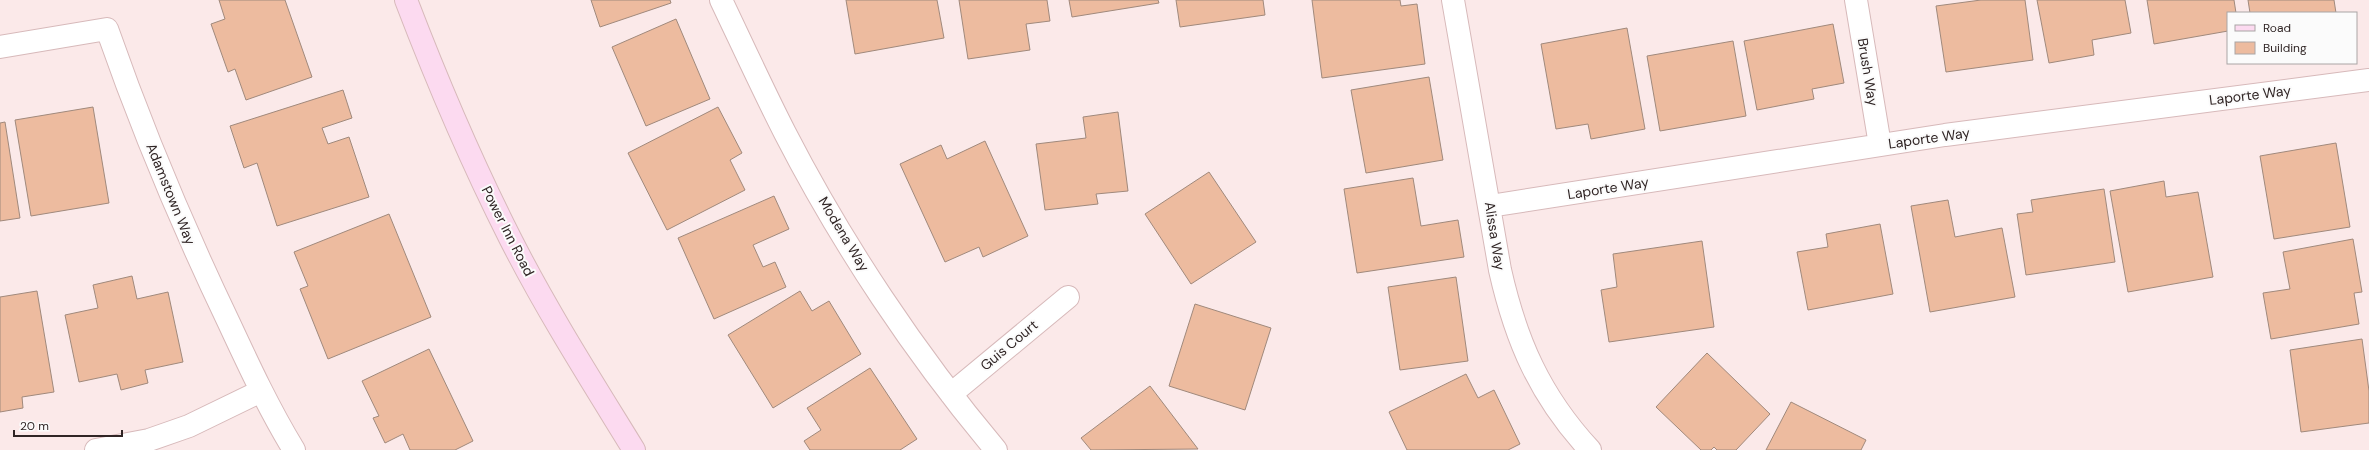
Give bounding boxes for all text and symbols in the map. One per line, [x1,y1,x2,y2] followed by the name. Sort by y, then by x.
[2227,12,2357,64] legend
[2263,20,2291,36] text: Road
[1854,37,1882,107] street label: Brush Way
[2263,40,2307,56] text: Building
[2208,81,2292,109] street label: Laporte Way
[1887,123,1971,153] street label: Laporte Way
[142,140,200,248] street label: Adamstown Way
[1566,173,1650,203] street label: Laporte Way
[478,183,538,279] street label: Power Inn Road
[815,193,874,275] street label: Modena Way
[1481,200,1509,272] street label: Alissa Way
[976,316,1042,374] street label: Guis Court
[14,412,122,438] scale bar
[20,418,49,434] text: 20 m

